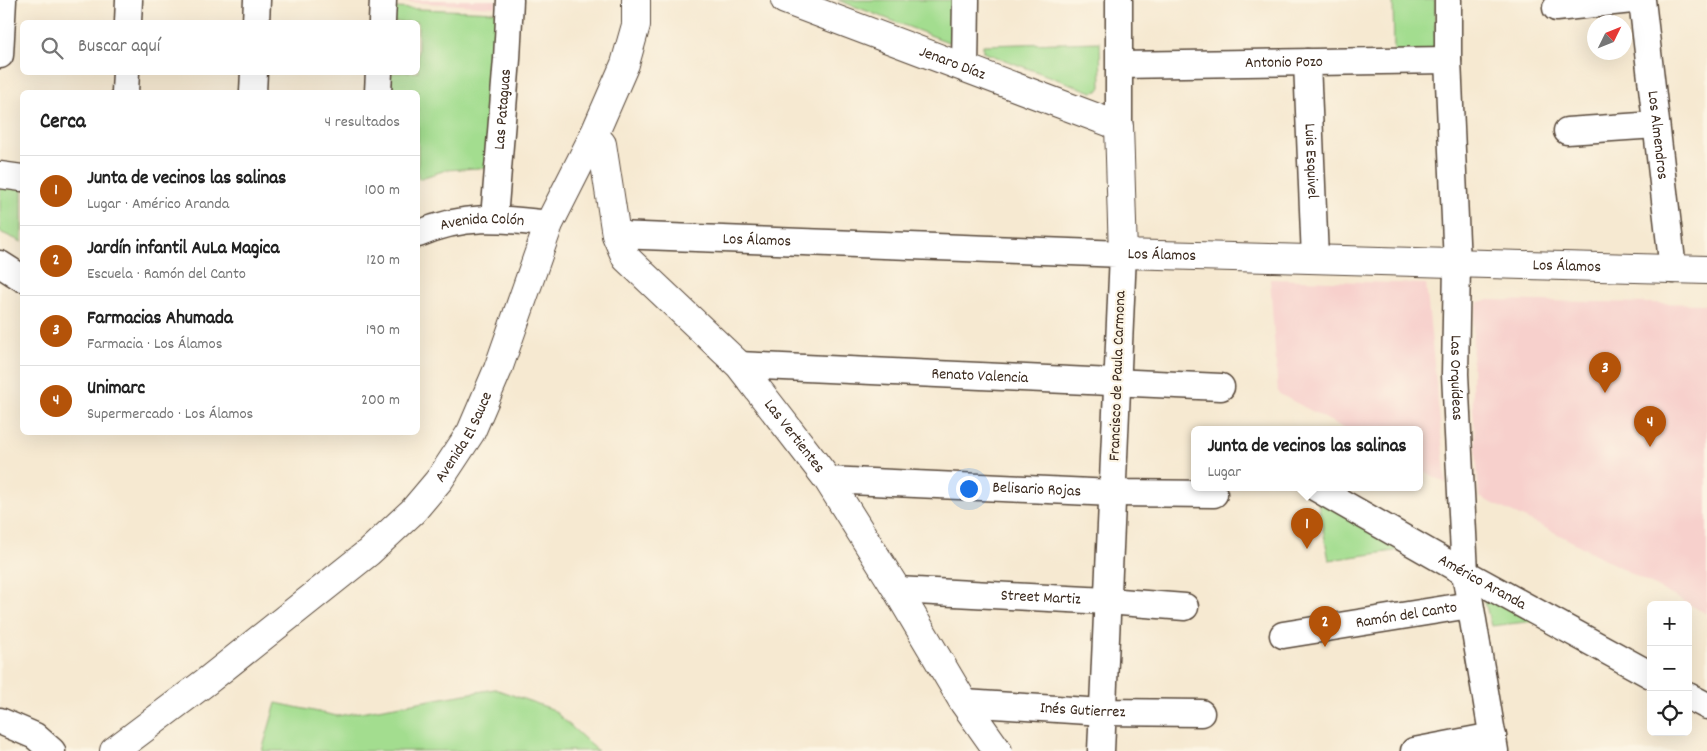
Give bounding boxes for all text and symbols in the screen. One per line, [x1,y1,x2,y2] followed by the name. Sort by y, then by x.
[1587,15,1632,60] north arrow
[20,20,420,75] search box
[38,34,66,62] icon: search
[78,34,160,61] text: Buscar aquí
[916,40,989,86] street label: Jenaro Díaz
[1245,50,1323,75] street label: Antonio Pozo
[488,68,518,151] street label: Las Pataguas
[1641,89,1674,181] street label: Los Almendros
[40,108,86,138] text: Cerca
[325,111,400,134] text: 4 resultados
[1298,123,1324,199] street label: Luis Esquivel
[87,166,286,193] text: Junta de vecinos las salinas
[54,179,58,202] text: 1
[364,179,400,202] text: 100 m
[87,193,229,216] text: Lugar · Américo Aranda
[437,208,525,237] street label: Avenida Colón
[722,228,792,253] street label: Los Álamos
[87,236,279,263] text: Jardín infantil AuLa Magica
[1127,243,1197,268] street label: Los Álamos
[53,249,60,272] text: 2
[366,249,400,272] text: 120 m
[1532,254,1602,279] street label: Los Álamos
[87,263,246,286] text: Escuela · Ramón del Canto
[1104,290,1132,462] street label: Francisco de Paula Carmona
[87,306,233,333] text: Farmacias Ahumada
[52,319,60,342] text: 3
[366,319,400,342] text: 190 m
[87,333,222,356] text: Farmacia · Los Álamos
[1443,335,1469,421] street label: Las Orquídeas
[1589,352,1621,393] pin: 3
[931,362,1029,390] street label: Renato Valencia
[87,376,145,403] text: Unimarc
[429,388,498,487] street label: Avenida El Sauce
[53,389,59,412] text: 4
[361,389,400,412] text: 200 m
[758,394,830,478] street label: Las Vertientes
[87,403,253,426] text: Supermercado · Los Álamos
[1634,406,1666,447] pin: 4
[1191,426,1423,491] popup
[1207,434,1407,461] text: Junta de vecinos las salinas
[1207,461,1241,484] text: Lugar
[956,476,982,502] your location
[992,476,1082,503] street label: Belisario Rojas
[1291,508,1323,549] pin: 1
[1434,549,1531,616] street label: Américo Aranda
[1000,584,1082,611] street label: Street Martiz
[1354,596,1459,635] street label: Ramón del Canto
[1647,601,1692,736] map controls
[1647,601,1692,646] button: +
[1309,606,1341,647] pin: 2
[1647,646,1692,691] button: −
[1647,691,1692,736] button: locate
[1039,696,1126,724] street label: Inés Gutierrez

